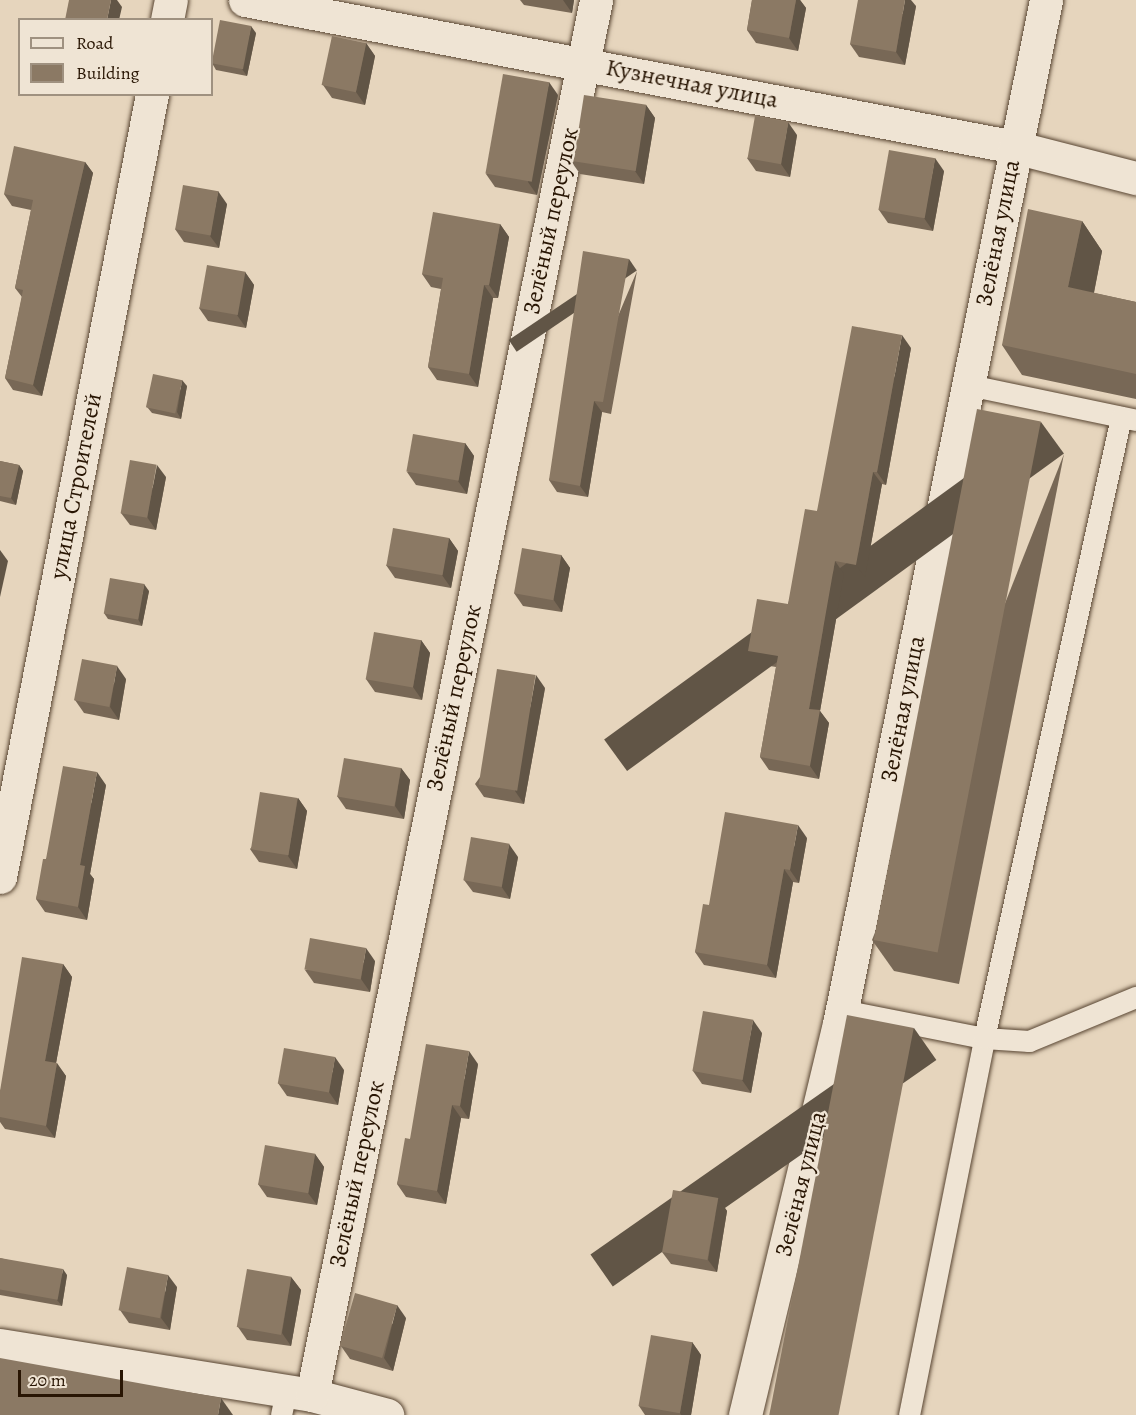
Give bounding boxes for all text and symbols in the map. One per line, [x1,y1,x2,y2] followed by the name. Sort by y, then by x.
[18,18,213,96] legend
[76,31,113,55] text: Road
[603,53,781,115] street label: Кузнечная улица
[76,61,140,85] text: Building
[517,125,585,317] street label: Зелёный переулок
[970,157,1026,309] street label: Зелёная улица
[44,390,108,582] street label: улица Строителей
[420,602,488,794] street label: Зелёный переулок
[875,633,931,785] street label: Зелёная улица
[323,1078,391,1270] street label: Зелёный переулок
[769,1108,833,1260] street label: Зелёная улица
[21,1358,126,1396] scale bar
[29,1368,66,1392] text: 20 m

